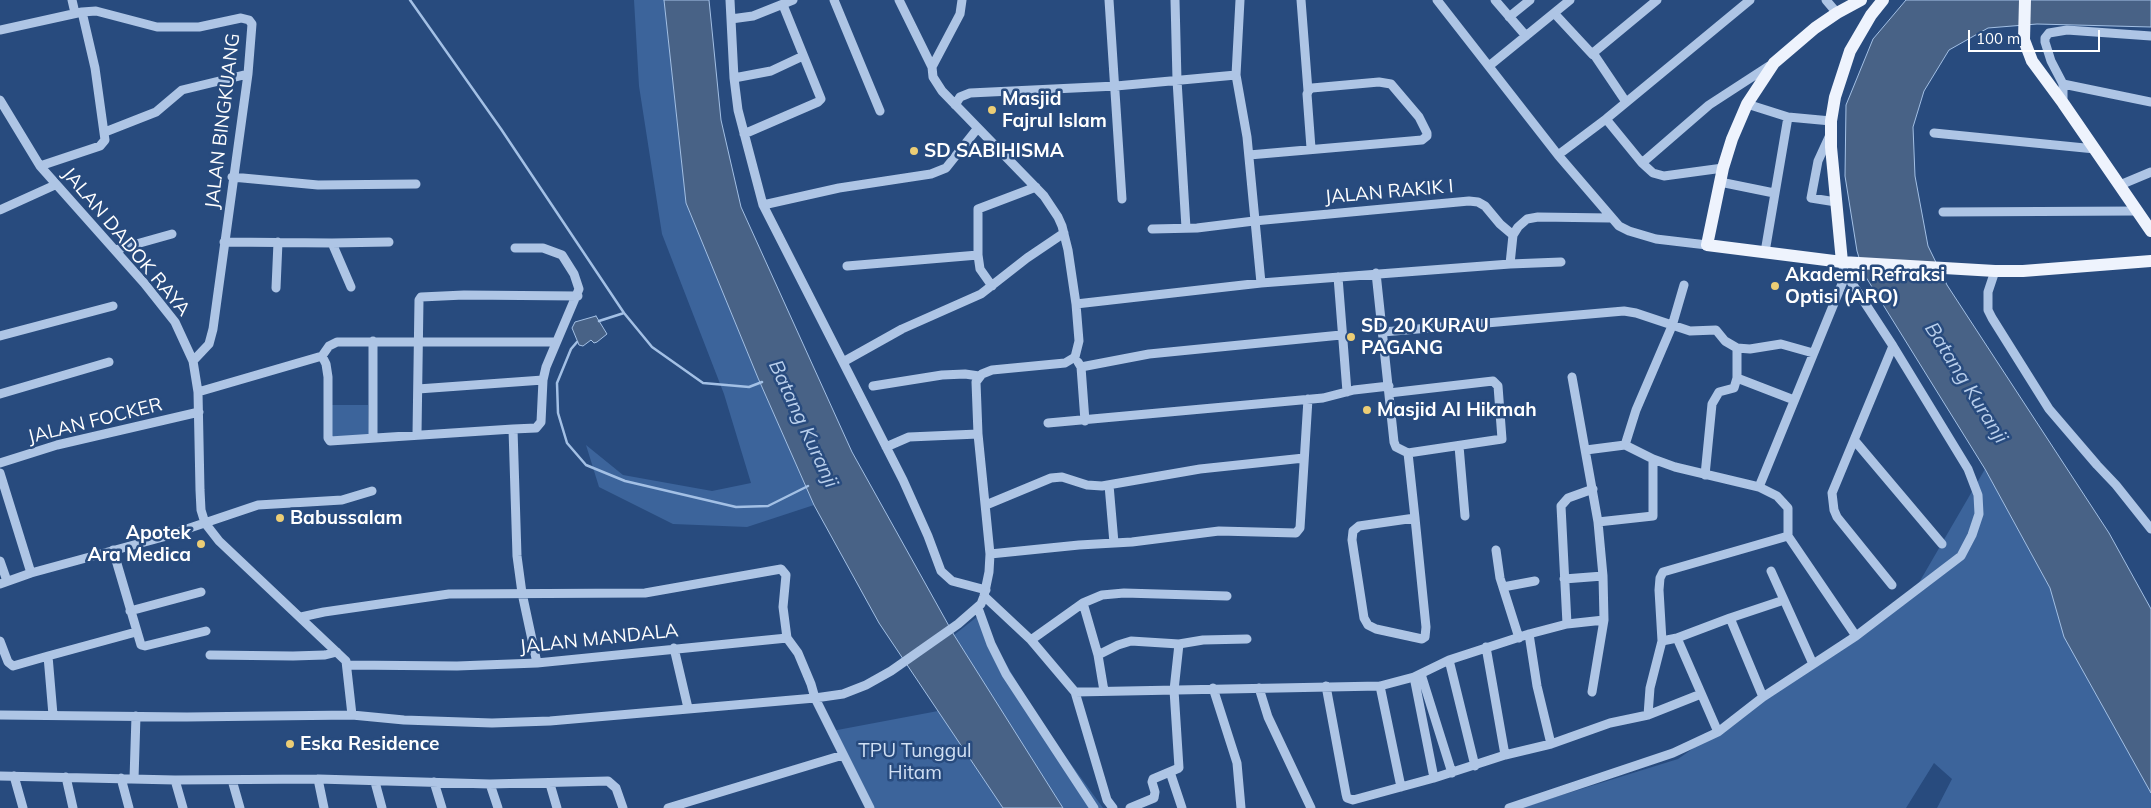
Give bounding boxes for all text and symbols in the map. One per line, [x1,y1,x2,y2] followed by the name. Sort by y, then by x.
[1971,20,2104,52] scale bar
[1976,29,2020,48] text: 100 m
[201,32,245,210] street label: JALAN BINGKUANG
[1002,88,1107,132] place label: Masjid Fajrul Islam
[986,104,998,116] marker: Masjid Fajrul Islam
[924,140,1064,162] place label: SD SABIHISMA
[908,145,920,157] marker: SD SABIHISMA
[57,163,195,321] street label: JALAN DADOK RAYA
[1324,175,1454,209] street label: JALAN RAKIK I
[1785,264,1945,308] place label: Akademi Refraksi Optisi (ARO)
[1769,280,1781,292] marker: Akademi Refraksi Optisi (ARO)
[1361,315,1489,359] place label: SD 20 KURAU PAGANG
[1919,318,2013,448] water label: Batang Kuranji
[1345,331,1357,343] marker: SD 20 KURAU PAGANG
[763,356,843,492] water label: Batang Kuranji
[25,393,165,449] street label: JALAN FOCKER
[1377,399,1537,421] place label: Masjid Al Hikmah
[1361,404,1373,416] marker: Masjid Al Hikmah
[290,507,403,529] place label: Babussalam
[274,512,286,524] marker: Babussalam
[87,522,191,566] place label: Apotek Ara Medica
[195,538,207,550] marker: Apotek Ara Medica
[518,619,680,659] street label: JALAN MANDALA
[300,733,440,755] place label: Eska Residence
[284,738,296,750] marker: Eska Residence
[858,740,972,784] park label: TPU Tunggul Hitam

